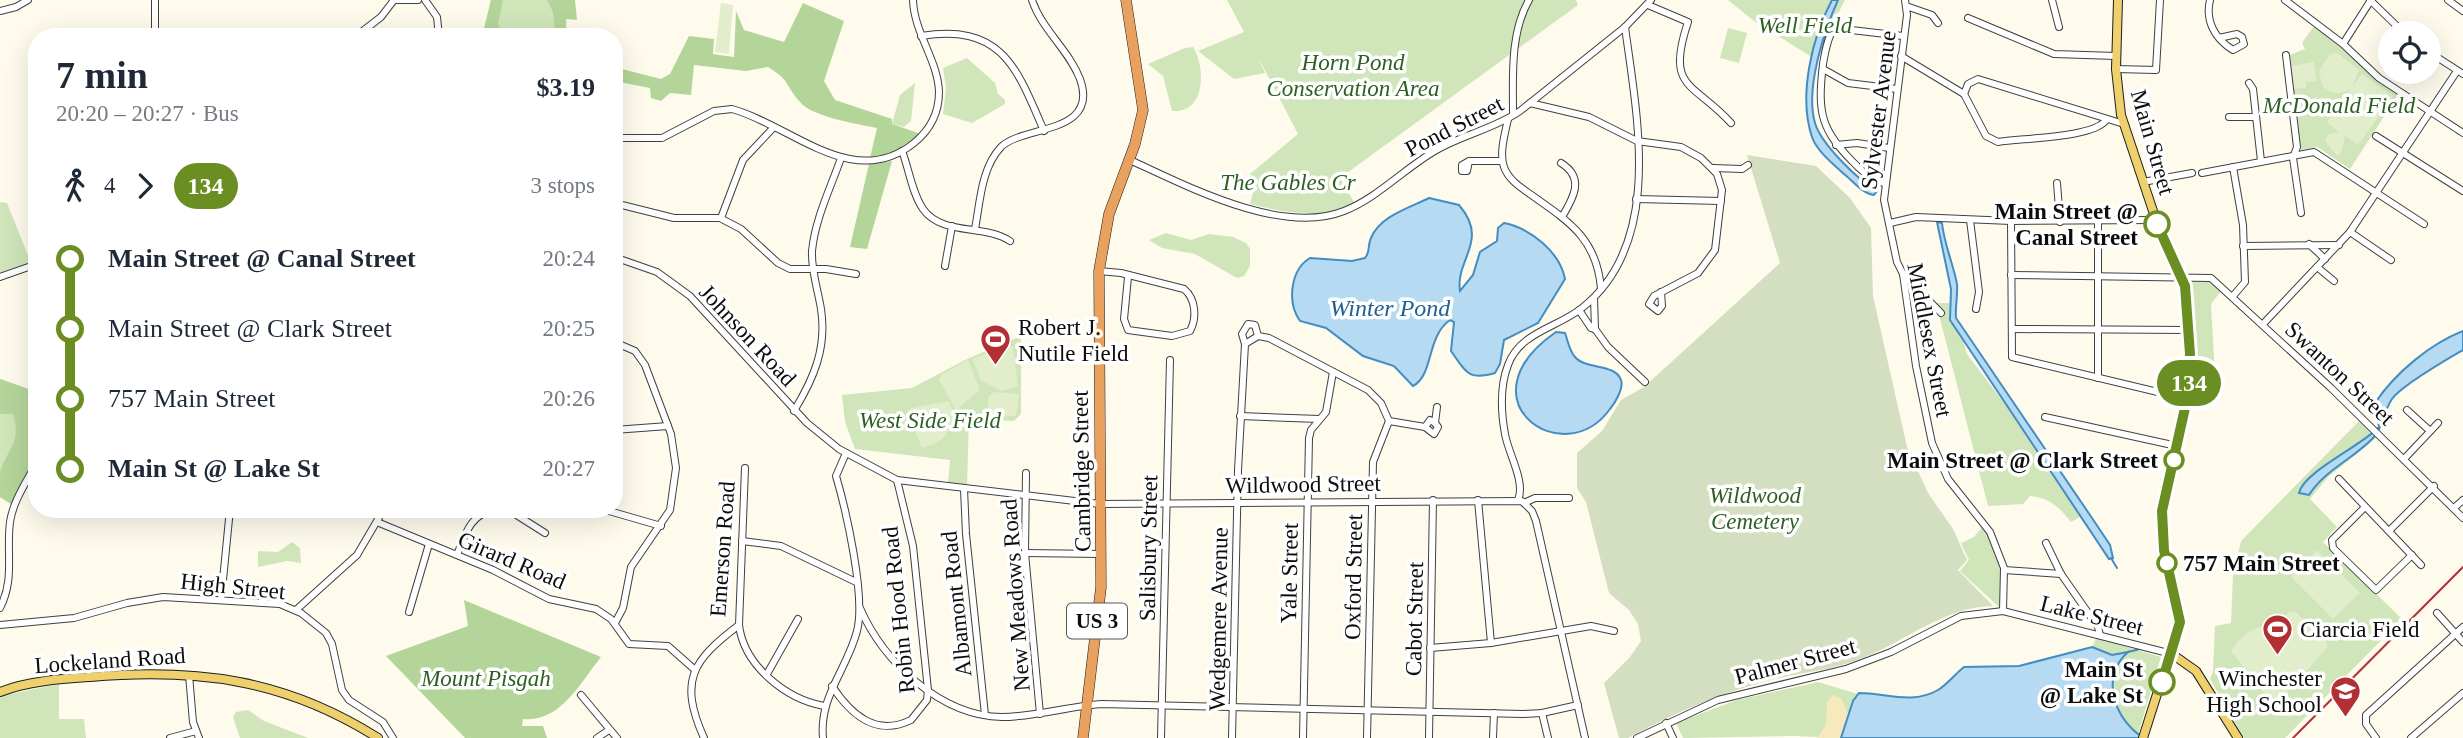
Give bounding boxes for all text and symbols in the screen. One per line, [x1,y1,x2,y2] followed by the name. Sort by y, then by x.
[1758,13,1853,38] park label: Well Field
[2378,21,2441,84] map controls
[2378,21,2441,84] button: locate
[1856,29,1901,191] street label: Sylvester Avenue
[1266,50,1440,101] park label: Horn Pond Conservation Area
[56,54,148,96] text: 7 min
[537,73,595,102] text: $3.19
[2126,87,2180,198] street label: Main Street
[1401,91,1508,162] street label: Pond Street
[2262,93,2416,118] park label: McDonald Field
[56,101,239,126] text: 20:20 – 20:27 · Bus
[56,167,94,205] icon: walk
[126,167,164,205] icon: forward
[1220,170,1357,195] park label: The Gables Cr
[104,173,116,198] text: 4
[188,173,224,199] text: 134
[530,173,595,198] text: 3 stops
[1994,199,2138,250] place label: Main Street @ Canal Street
[2144,211,2170,237] marker: Main Street @ Canal Street
[108,244,416,273] text: Main Street @ Canal Street
[543,246,595,271] text: 20:24
[1902,261,1957,420] street label: Middlesex Street
[694,279,801,392] street label: Johnson Road
[1330,295,1451,321] water label: Winter Pond
[108,314,392,343] text: Main Street @ Clark Street
[1018,315,1129,366] place label: Robert J. Nutile Field
[543,316,595,341] text: 20:25
[2280,317,2400,431] street label: Swanton Street
[978,323,1012,367] sports icon: Robert J. Nutile Field
[2149,360,2229,406] line badge: 134
[2171,370,2207,396] text: 134
[108,384,276,413] text: 757 Main Street
[543,386,595,411] text: 20:26
[1068,389,1095,552] street label: Cambridge Street
[859,408,1002,433] park label: West Side Field
[1887,448,2158,474] place label: Main Street @ Clark Street
[2164,450,2184,470] marker: Main Street @ Clark Street
[108,454,320,483] text: Main St @ Lake St
[543,456,595,481] text: 20:27
[1225,471,1382,498] street label: Wildwood Street
[1135,474,1162,621] street label: Salisbury Street
[705,480,740,618] street label: Emerson Road
[1709,483,1802,534] park label: Wildwood Cemetery
[996,497,1035,692] street label: New Meadows Road
[1340,513,1367,640] street label: Oxford Street
[1276,522,1303,623] street label: Yale Street
[877,525,920,694] street label: Robin Hood Road
[454,527,570,594] street label: Girard Road
[1204,527,1233,711] street label: Wedgemere Avenue
[936,529,977,678] street label: Albamont Road
[2183,551,2340,576] place label: 757 Main Street
[2157,553,2177,573] marker: 757 Main Street
[1401,561,1428,676] street label: Cabot Street
[179,569,287,605] street label: High Street
[2038,591,2147,641] street label: Lake Street
[1067,604,1127,638] road number: US 3
[2260,612,2294,656] sports icon: Ciarcia Field
[2300,617,2420,642] place label: Ciarcia Field
[1732,633,1859,690] street label: Palmer Street
[34,643,187,678] street label: Lockeland Road
[2040,657,2143,709] place label: Main St @ Lake St
[420,666,551,691] park label: Mount Pisgah
[2206,666,2322,717] place label: Winchester High School
[2149,669,2175,695] marker: Main St @ Lake St
[2328,674,2362,718] school or university icon: Winchester High School

